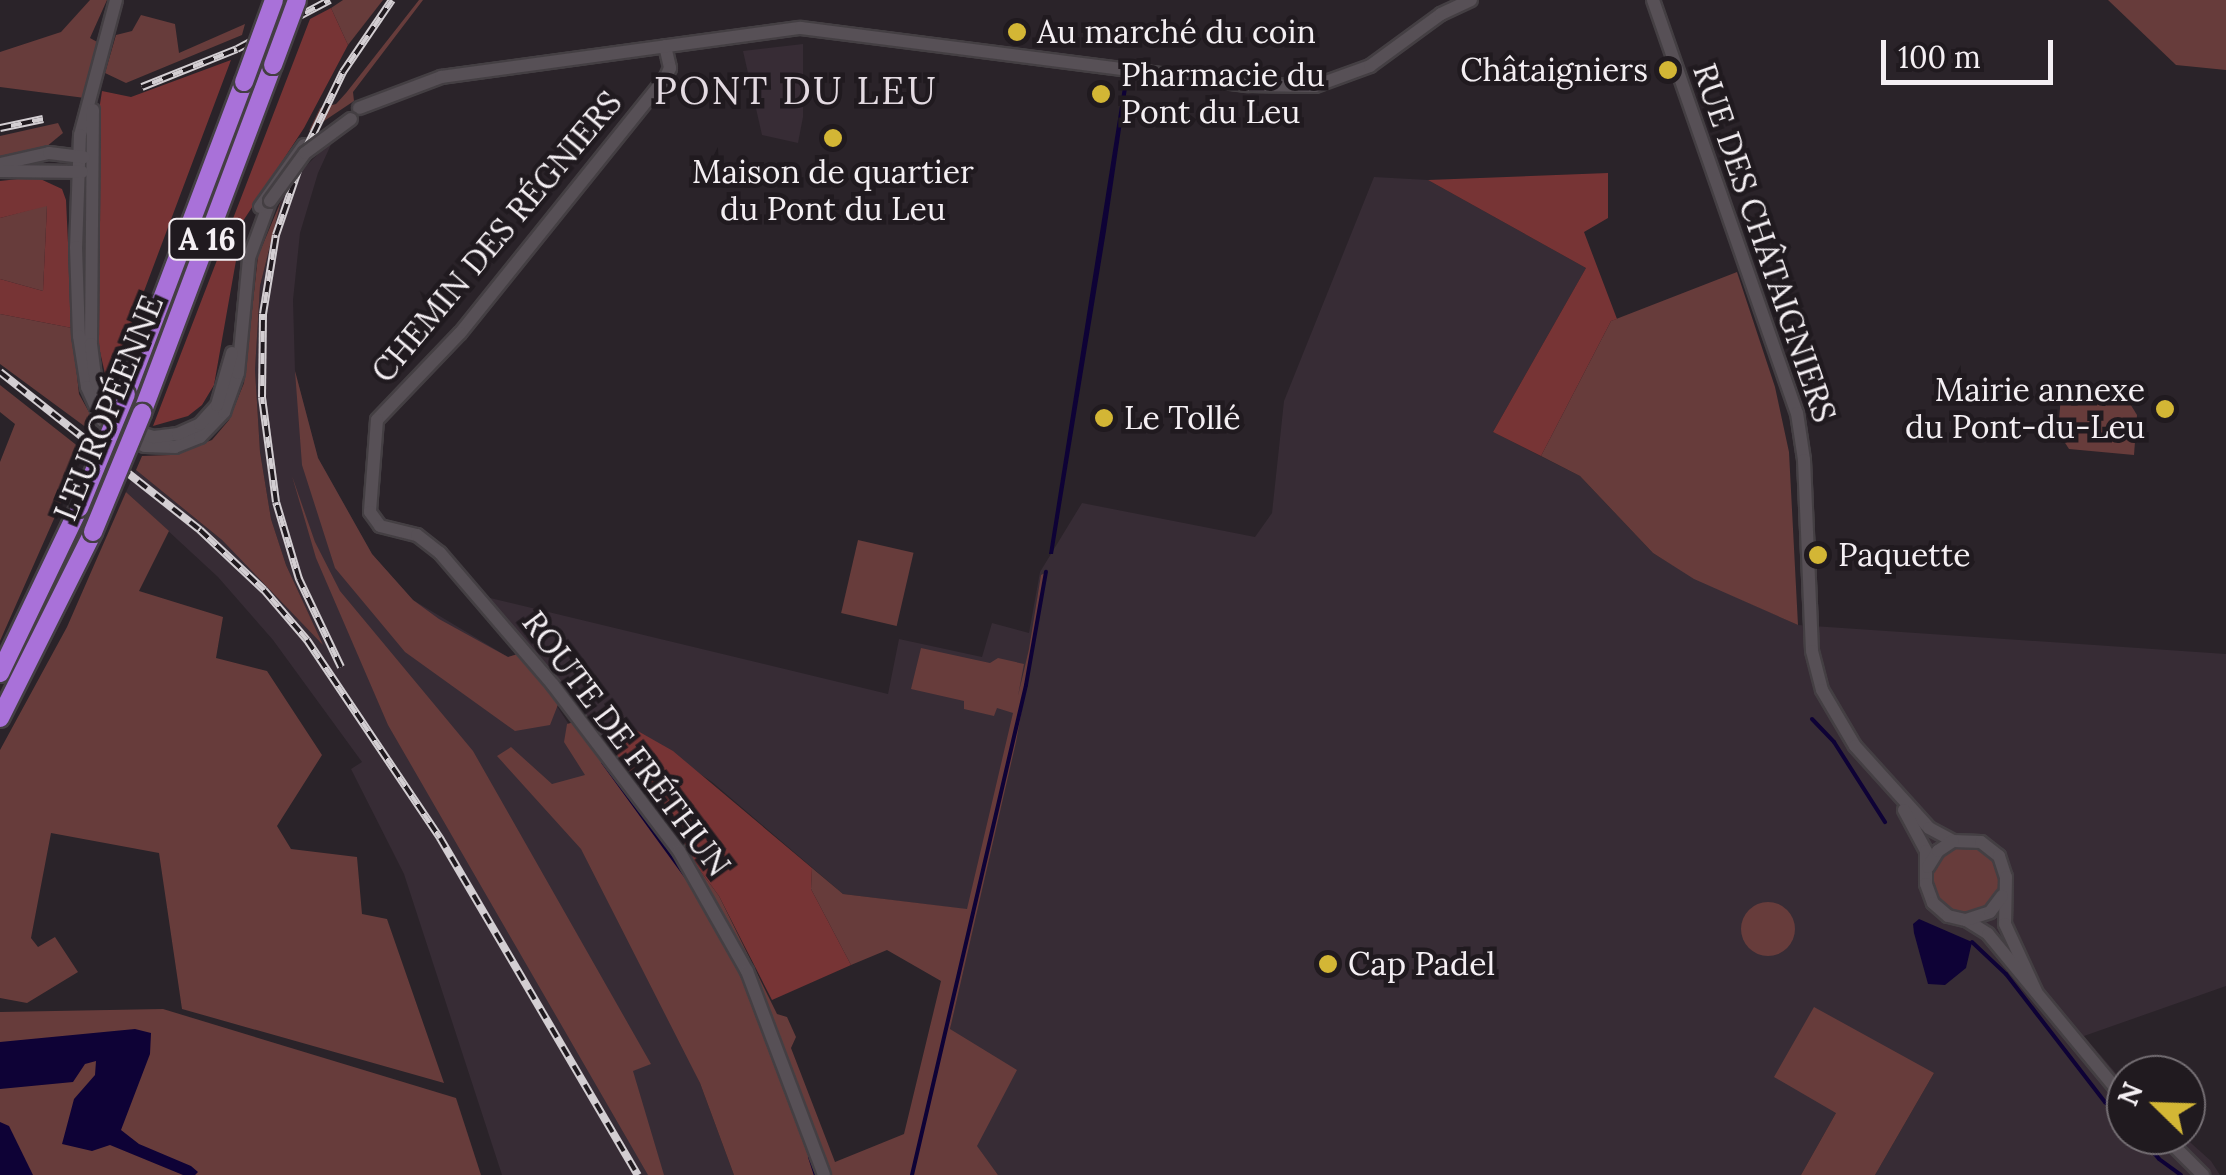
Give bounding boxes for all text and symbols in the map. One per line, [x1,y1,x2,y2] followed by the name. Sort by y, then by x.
[1037,13,1316,51] place label: Au marché du coin
[1886,20,2058,82] scale bar
[1006,21,1028,43] marker: Au marché du coin
[1898,38,1981,76] text: 100 m
[1460,51,1648,89] place label: Châtaigniers
[1121,57,1325,132] place label: Pharmacie du Pont du Leu
[1657,59,1679,81] marker: Châtaigniers
[1685,59,1843,427] street label: RUE DES CHÂTAIGNIERS
[654,68,938,114] district label: PONT DU LEU
[1090,83,1112,105] marker: Pharmacie du Pont du Leu
[364,84,630,390] street label: CHEMIN DES RÉGNIERS
[822,127,844,149] marker: Maison de quartier du Pont du Leu
[692,154,974,229] place label: Maison de quartier du Pont du Leu
[167,214,247,264] road number: A 16
[46,290,172,526] street label: L'EUROPÉENNE
[1905,372,2145,447] place label: Mairie annexe du Pont-du-Leu
[2154,398,2176,420] marker: Mairie annexe du Pont-du-Leu
[1124,399,1241,437] place label: Le Tollé
[1093,407,1115,429] marker: Le Tollé
[1838,536,1971,574] place label: Paquette
[1807,544,1829,566] marker: Paquette
[514,604,738,884] street label: ROUTE DE FRÉTHUN
[1348,945,1495,983] place label: Cap Padel
[1317,953,1339,975] marker: Cap Padel
[2106,1055,2206,1155] north arrow
[2109,1077,2151,1111] text: N

